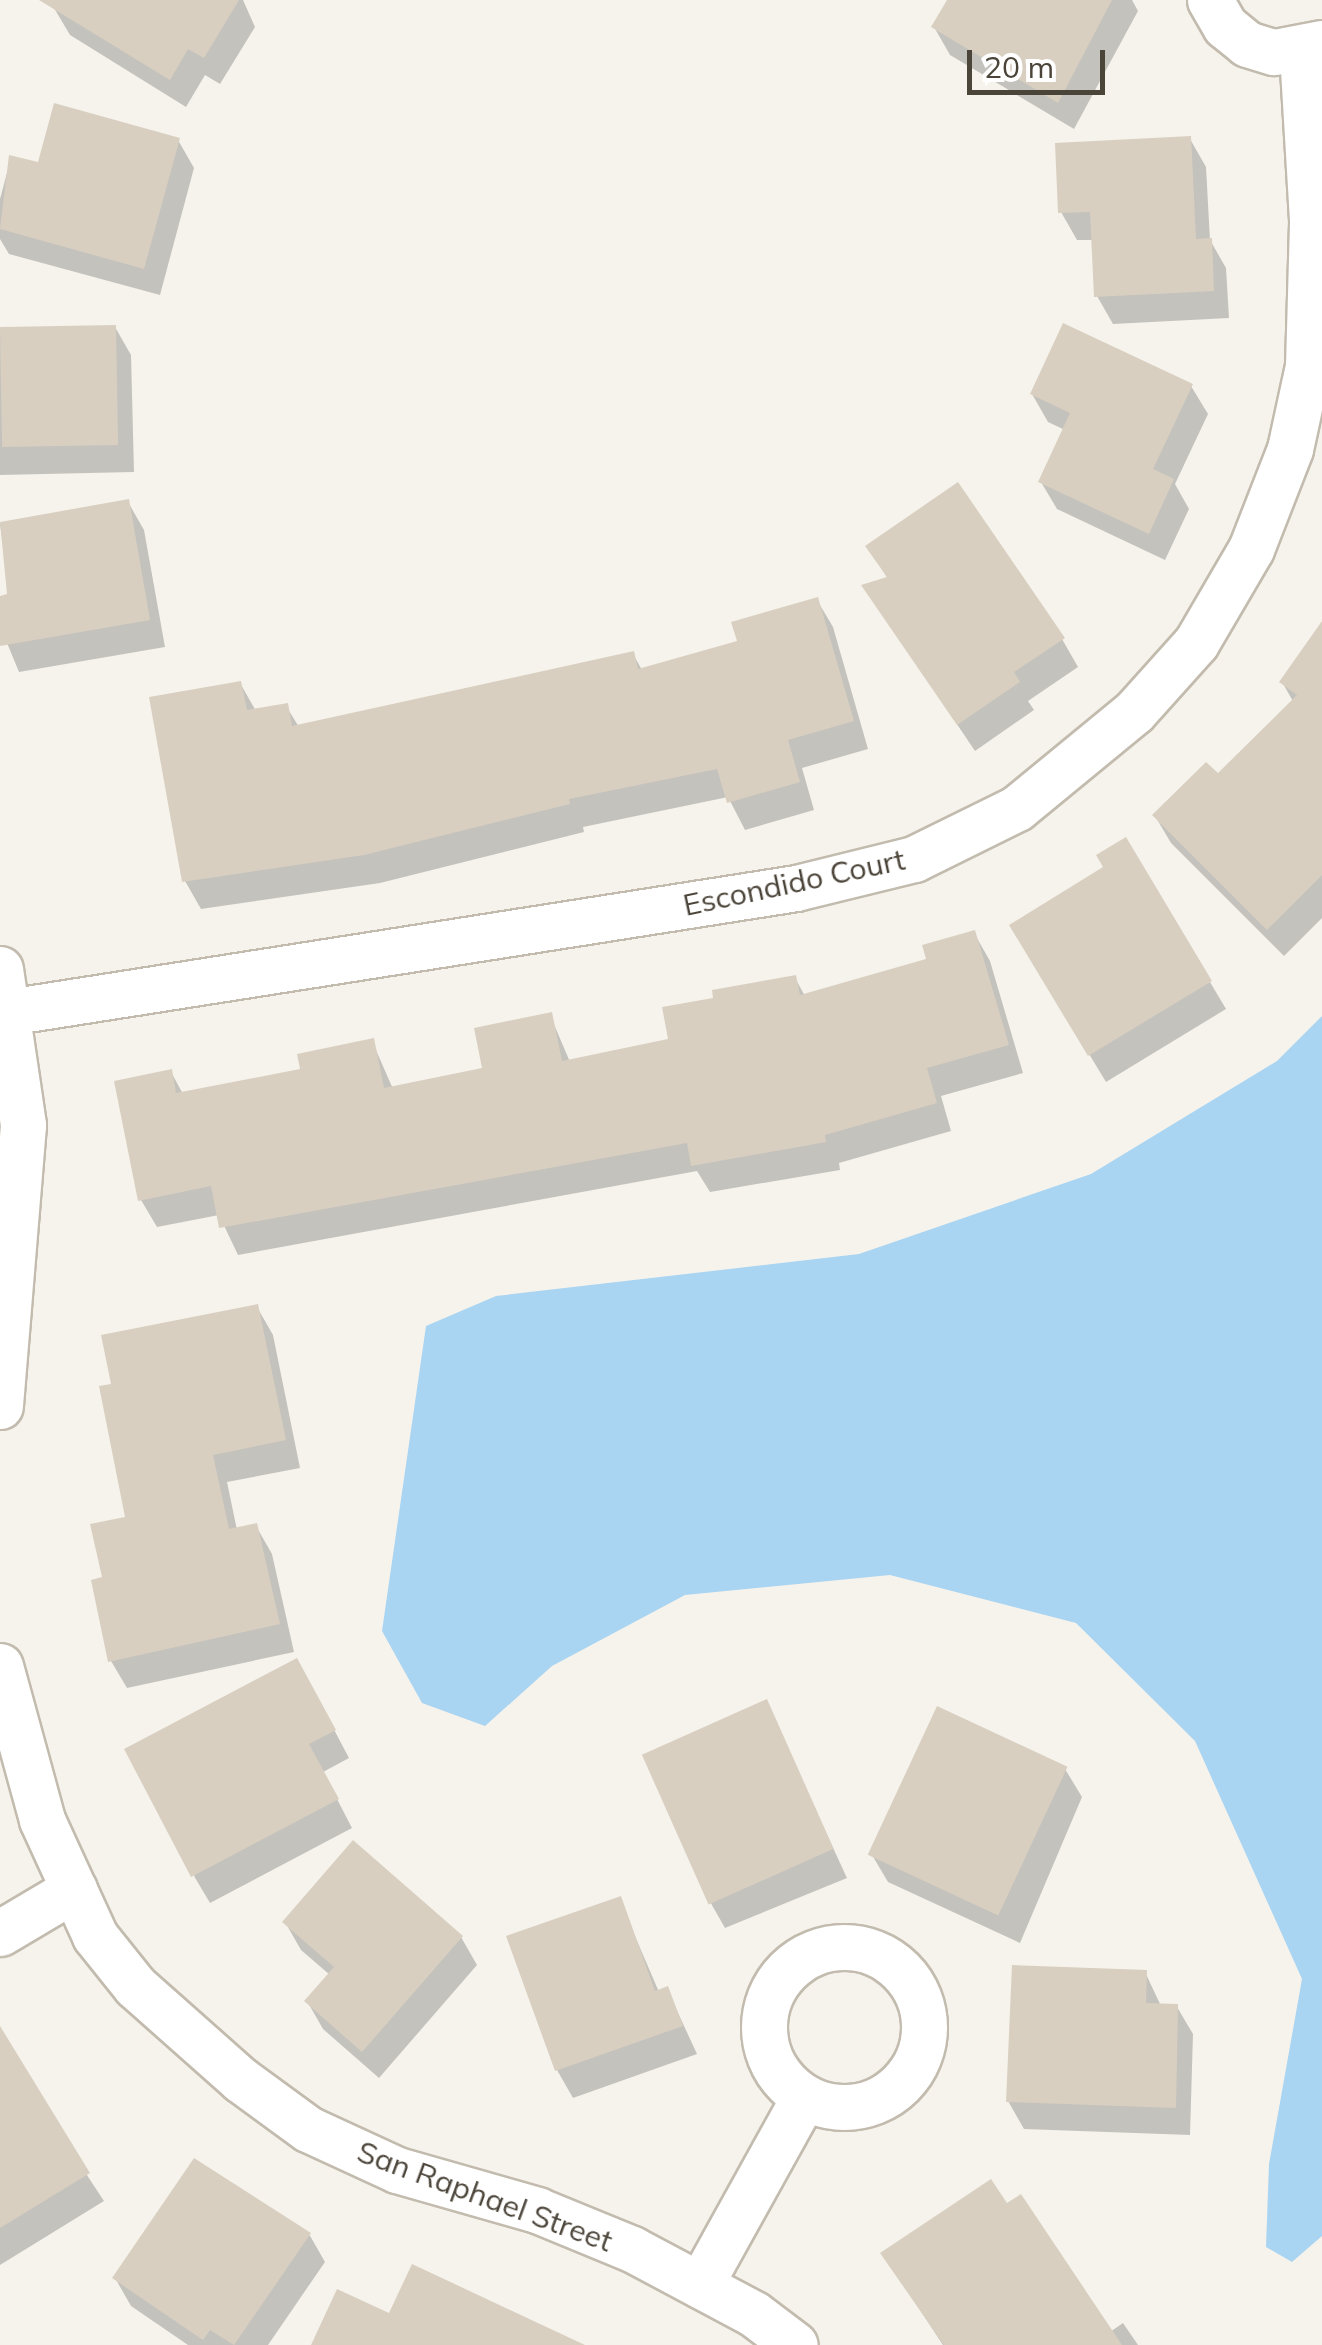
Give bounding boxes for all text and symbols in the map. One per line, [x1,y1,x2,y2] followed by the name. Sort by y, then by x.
[972,30,1110,92] scale bar
[984,48,1054,86] text: 20 m
[680,841,908,923] street label: Escondido Court
[353,2133,617,2259] street label: San Raphael Street

